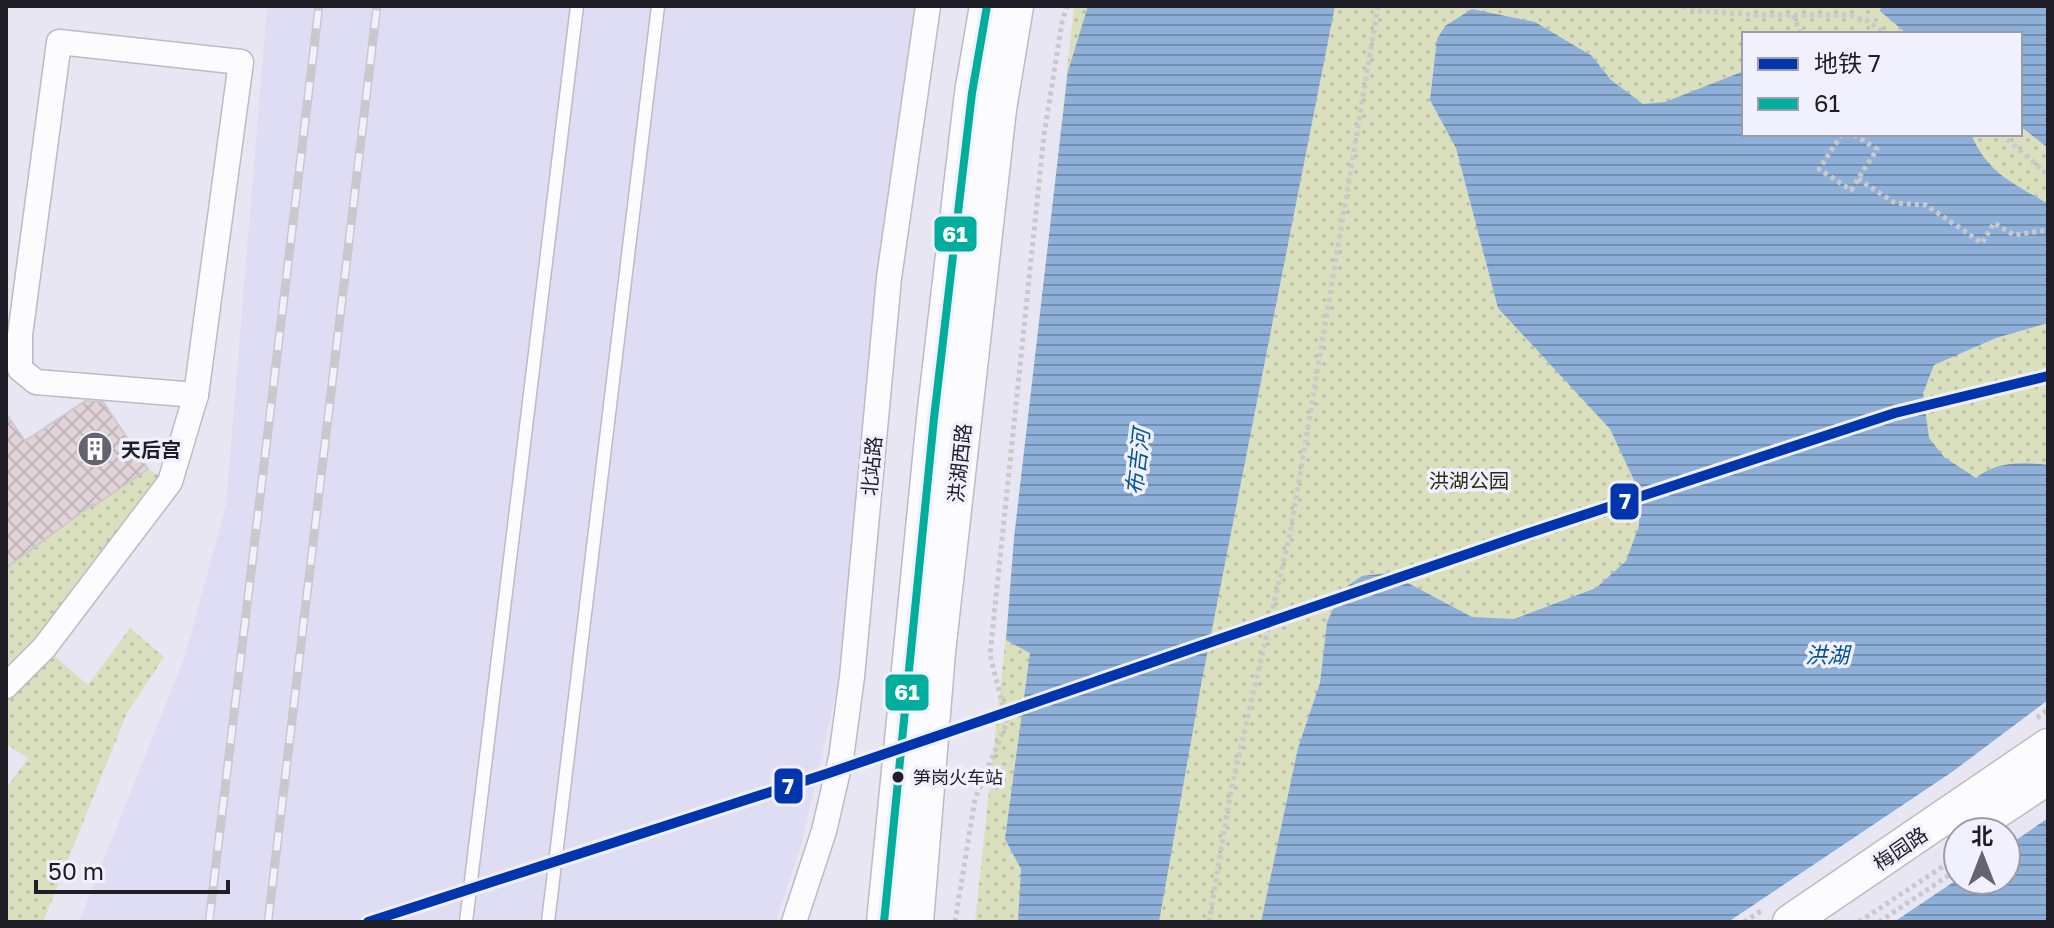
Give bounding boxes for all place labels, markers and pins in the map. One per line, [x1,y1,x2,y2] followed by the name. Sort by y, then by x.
[76,430,114,468] building icon: 天后宫
[121,437,181,461] place label: 天后宫
[913,766,1003,788] place label: 笋岗火车站
[890,769,906,785] marker: 笋岗火车站

